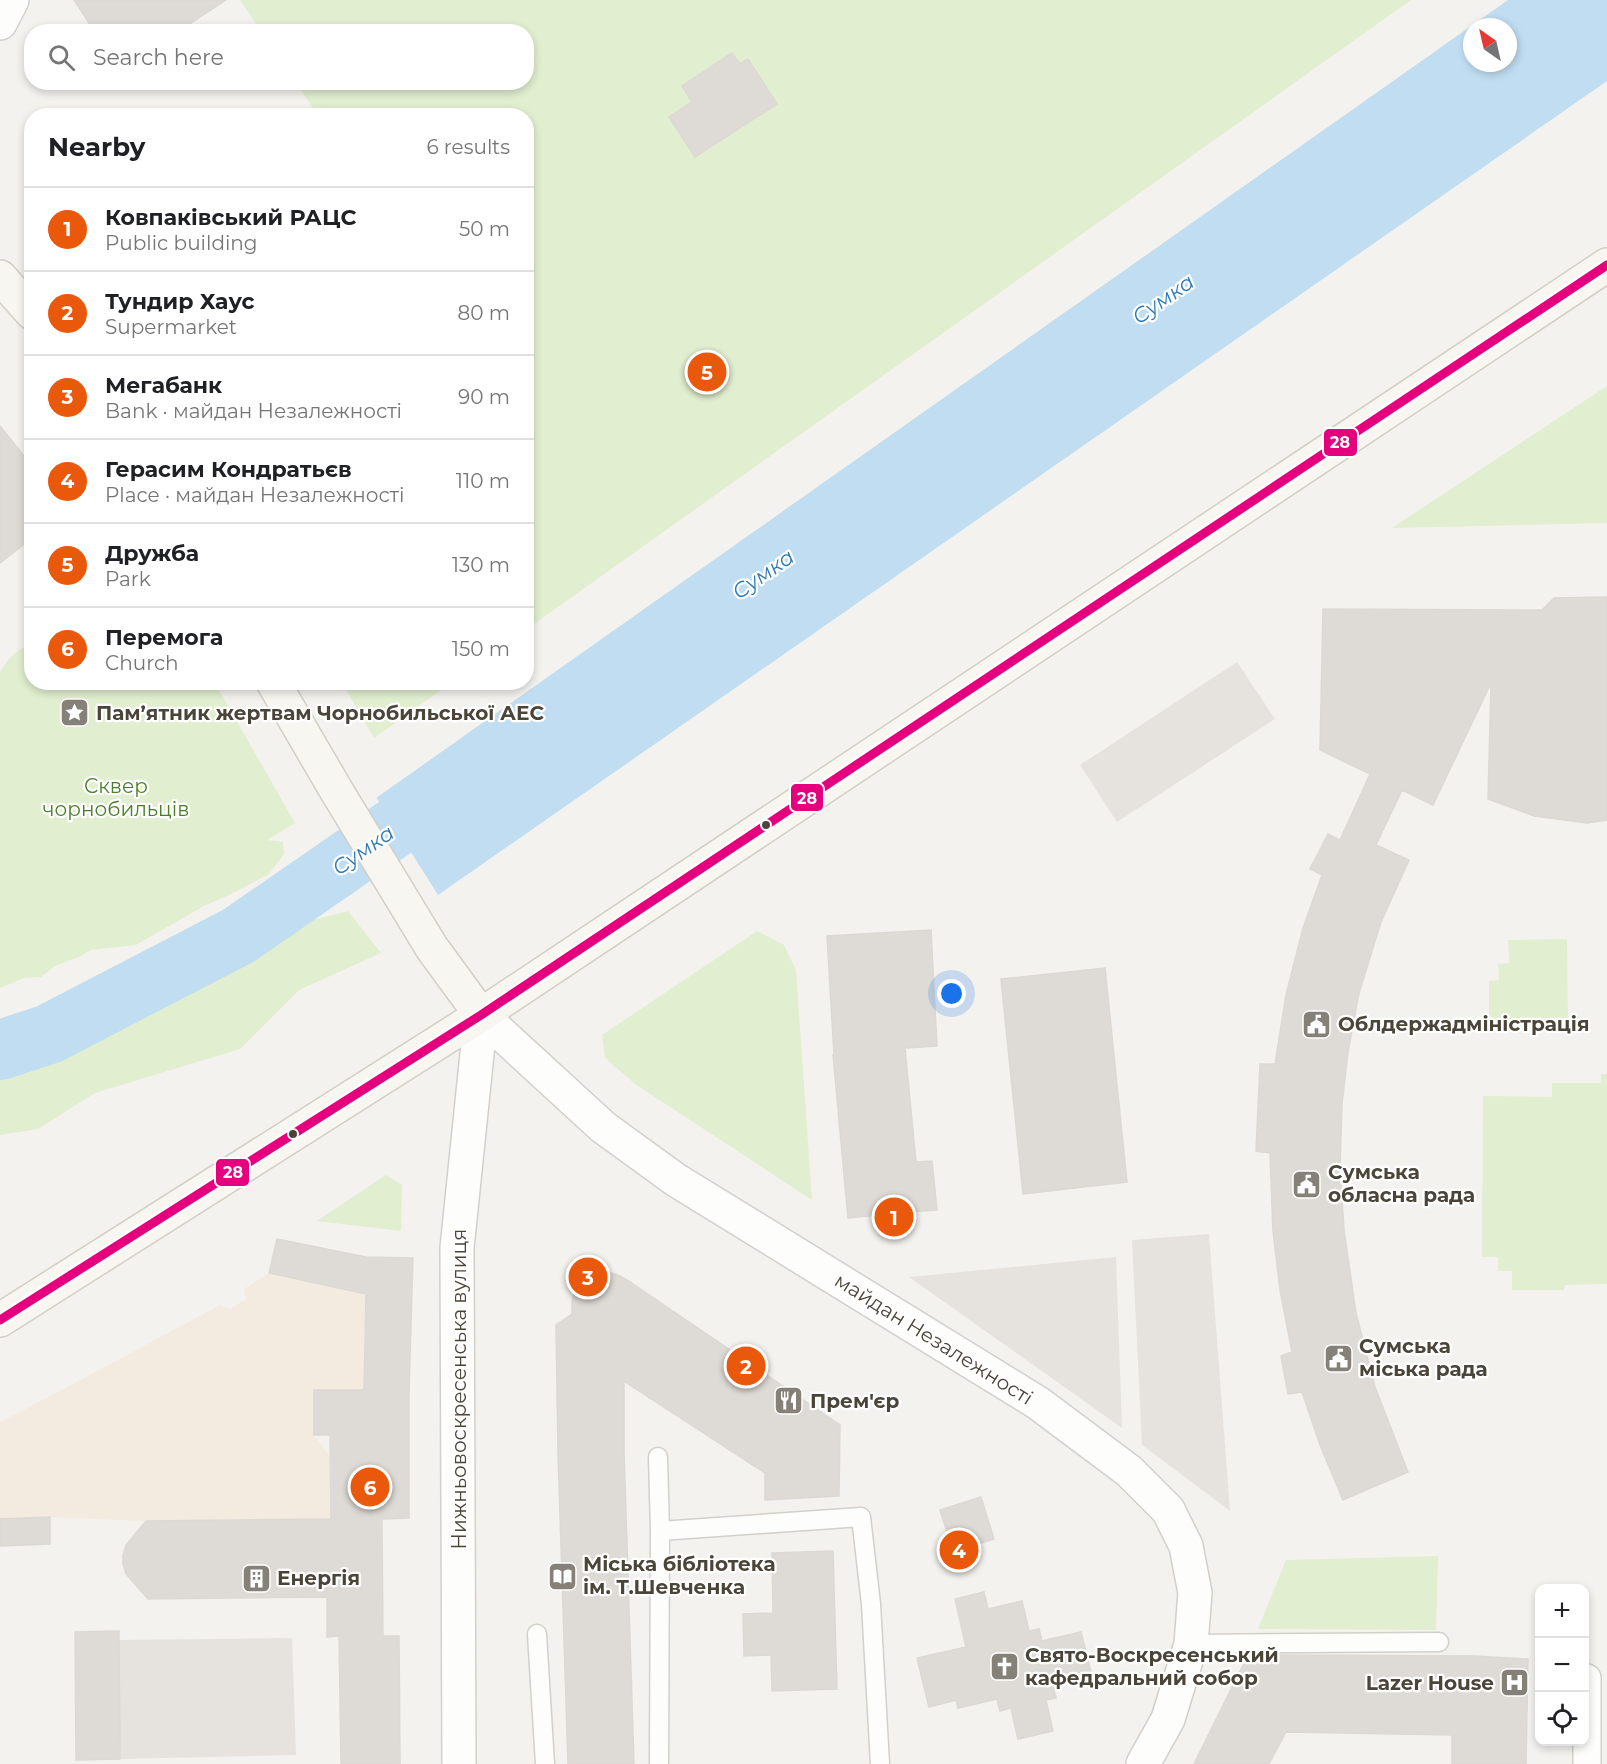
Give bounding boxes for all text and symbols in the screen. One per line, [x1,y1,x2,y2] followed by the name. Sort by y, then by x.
[1463,18,1517,72] north arrow
[24,24,534,90] search box
[45,41,78,74] icon: search
[93,44,224,71] text: Search here
[48,131,145,163] text: Nearby
[426,135,510,159] text: 6 results
[105,204,356,231] text: Ковпаківський РАЦС
[64,217,71,241] text: 1
[459,217,510,241] text: 50 m
[105,231,258,255] text: Public building
[1127,269,1199,329] water label: Сумка
[105,288,255,315] text: Тундир Хаус
[62,301,73,325] text: 2
[458,301,510,325] text: 80 m
[105,315,237,339] text: Supermarket
[688,350,726,394] pin: 5
[105,372,222,399] text: Мегабанк
[62,385,73,409] text: 3
[458,385,510,409] text: 90 m
[105,399,402,423] text: Bank · майдан Незалежності
[1323,428,1358,457] line badge: 28
[1330,433,1350,452] text: 28
[105,456,352,483] text: Герасим Кондратьєв
[61,469,74,493] text: 4
[456,469,510,493] text: 110 m
[105,483,404,507] text: Place · майдан Незалежності
[105,540,199,567] text: Дружба
[727,544,799,604] water label: Сумка
[62,553,73,577] text: 5
[452,553,510,577] text: 130 m
[105,567,151,591] text: Park
[105,624,223,651] text: Перемога
[61,637,74,661] text: 6
[452,637,510,661] text: 150 m
[105,651,179,675] text: Church
[59,697,91,729] place icon: Пам’ятник жертвам Чорнобильської АЕС
[96,701,544,725] place label: Пам’ятник жертвам Чорнобильської АЕС
[43,774,189,821] park label: Сквер чорнобильців
[790,783,824,812] line badge: 28
[797,789,817,808] text: 28
[760,819,772,831] unlabelled marker
[327,820,399,880] water label: Сумка
[937,979,966,1008] your location
[1301,1008,1333,1040] public building icon: Облдержадміністрація
[1338,1012,1590,1036] place label: Облдержадміністрація
[287,1128,299,1140] unlabelled marker
[215,1158,250,1187] line badge: 28
[1328,1160,1475,1207] place label: Сумська обласна рада
[223,1163,243,1182] text: 28
[1291,1168,1323,1200] public building icon: Сумська обласна рада
[874,1194,914,1240] pin: 1
[447,1229,471,1549] street label: Нижньовоскресенська вулиця
[568,1254,608,1300] pin: 3
[830,1268,1038,1410] street label: майдан Незалежності
[1359,1334,1488,1381] place label: Сумська міська рада
[1322,1342,1354,1374] public building icon: Сумська міська рада
[726,1344,766,1388] pin: 2
[773,1385,805,1417] restaurant icon: Прем'єр
[810,1389,899,1413] place label: Прем'єр
[350,1464,389,1510] pin: 6
[940,1528,978,1572] pin: 4
[583,1552,776,1599] place label: Міська бібліотека ім. Т.Шевченка
[546,1560,578,1592] library icon: Міська бібліотека ім. Т.Шевченка
[240,1562,272,1594] building icon: Енергія
[277,1566,360,1590] place label: Енергія
[1535,1584,1589,1746] map controls
[1535,1584,1589,1638] button: +
[1535,1638,1589,1692] button: −
[1025,1643,1279,1690] place label: Свято-Воскресенський кафедральний собор
[988,1651,1020,1683] church icon: Свято-Воскресенський кафедральний собор
[1499,1667,1531,1699] hospital icon: Lazer House
[1366,1671,1494,1695] place label: Lazer House
[1535,1692,1589,1746] button: locate

